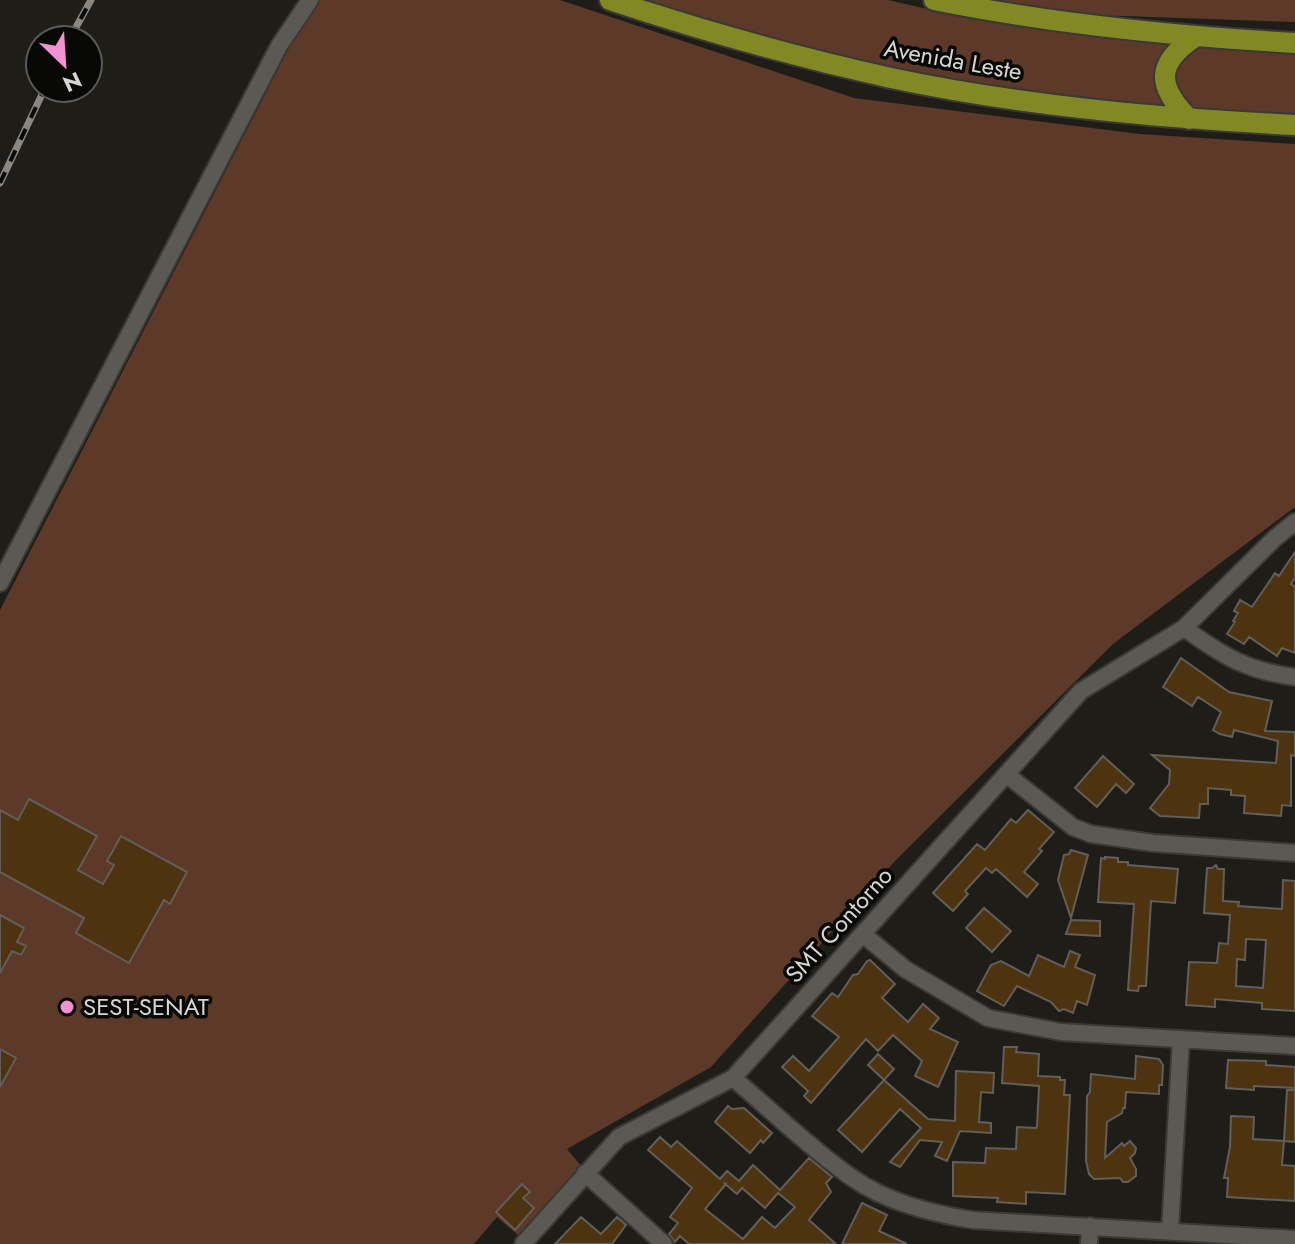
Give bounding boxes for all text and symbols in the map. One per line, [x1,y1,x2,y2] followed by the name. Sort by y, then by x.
[24,24,104,104] north arrow
[881,30,1025,89] street label: Avenida Leste
[58,64,87,100] text: N
[777,859,900,991] street label: SMT Contorno
[83,989,209,1024] place label: SEST-SENAT
[58,998,76,1016] marker: SEST-SENAT

